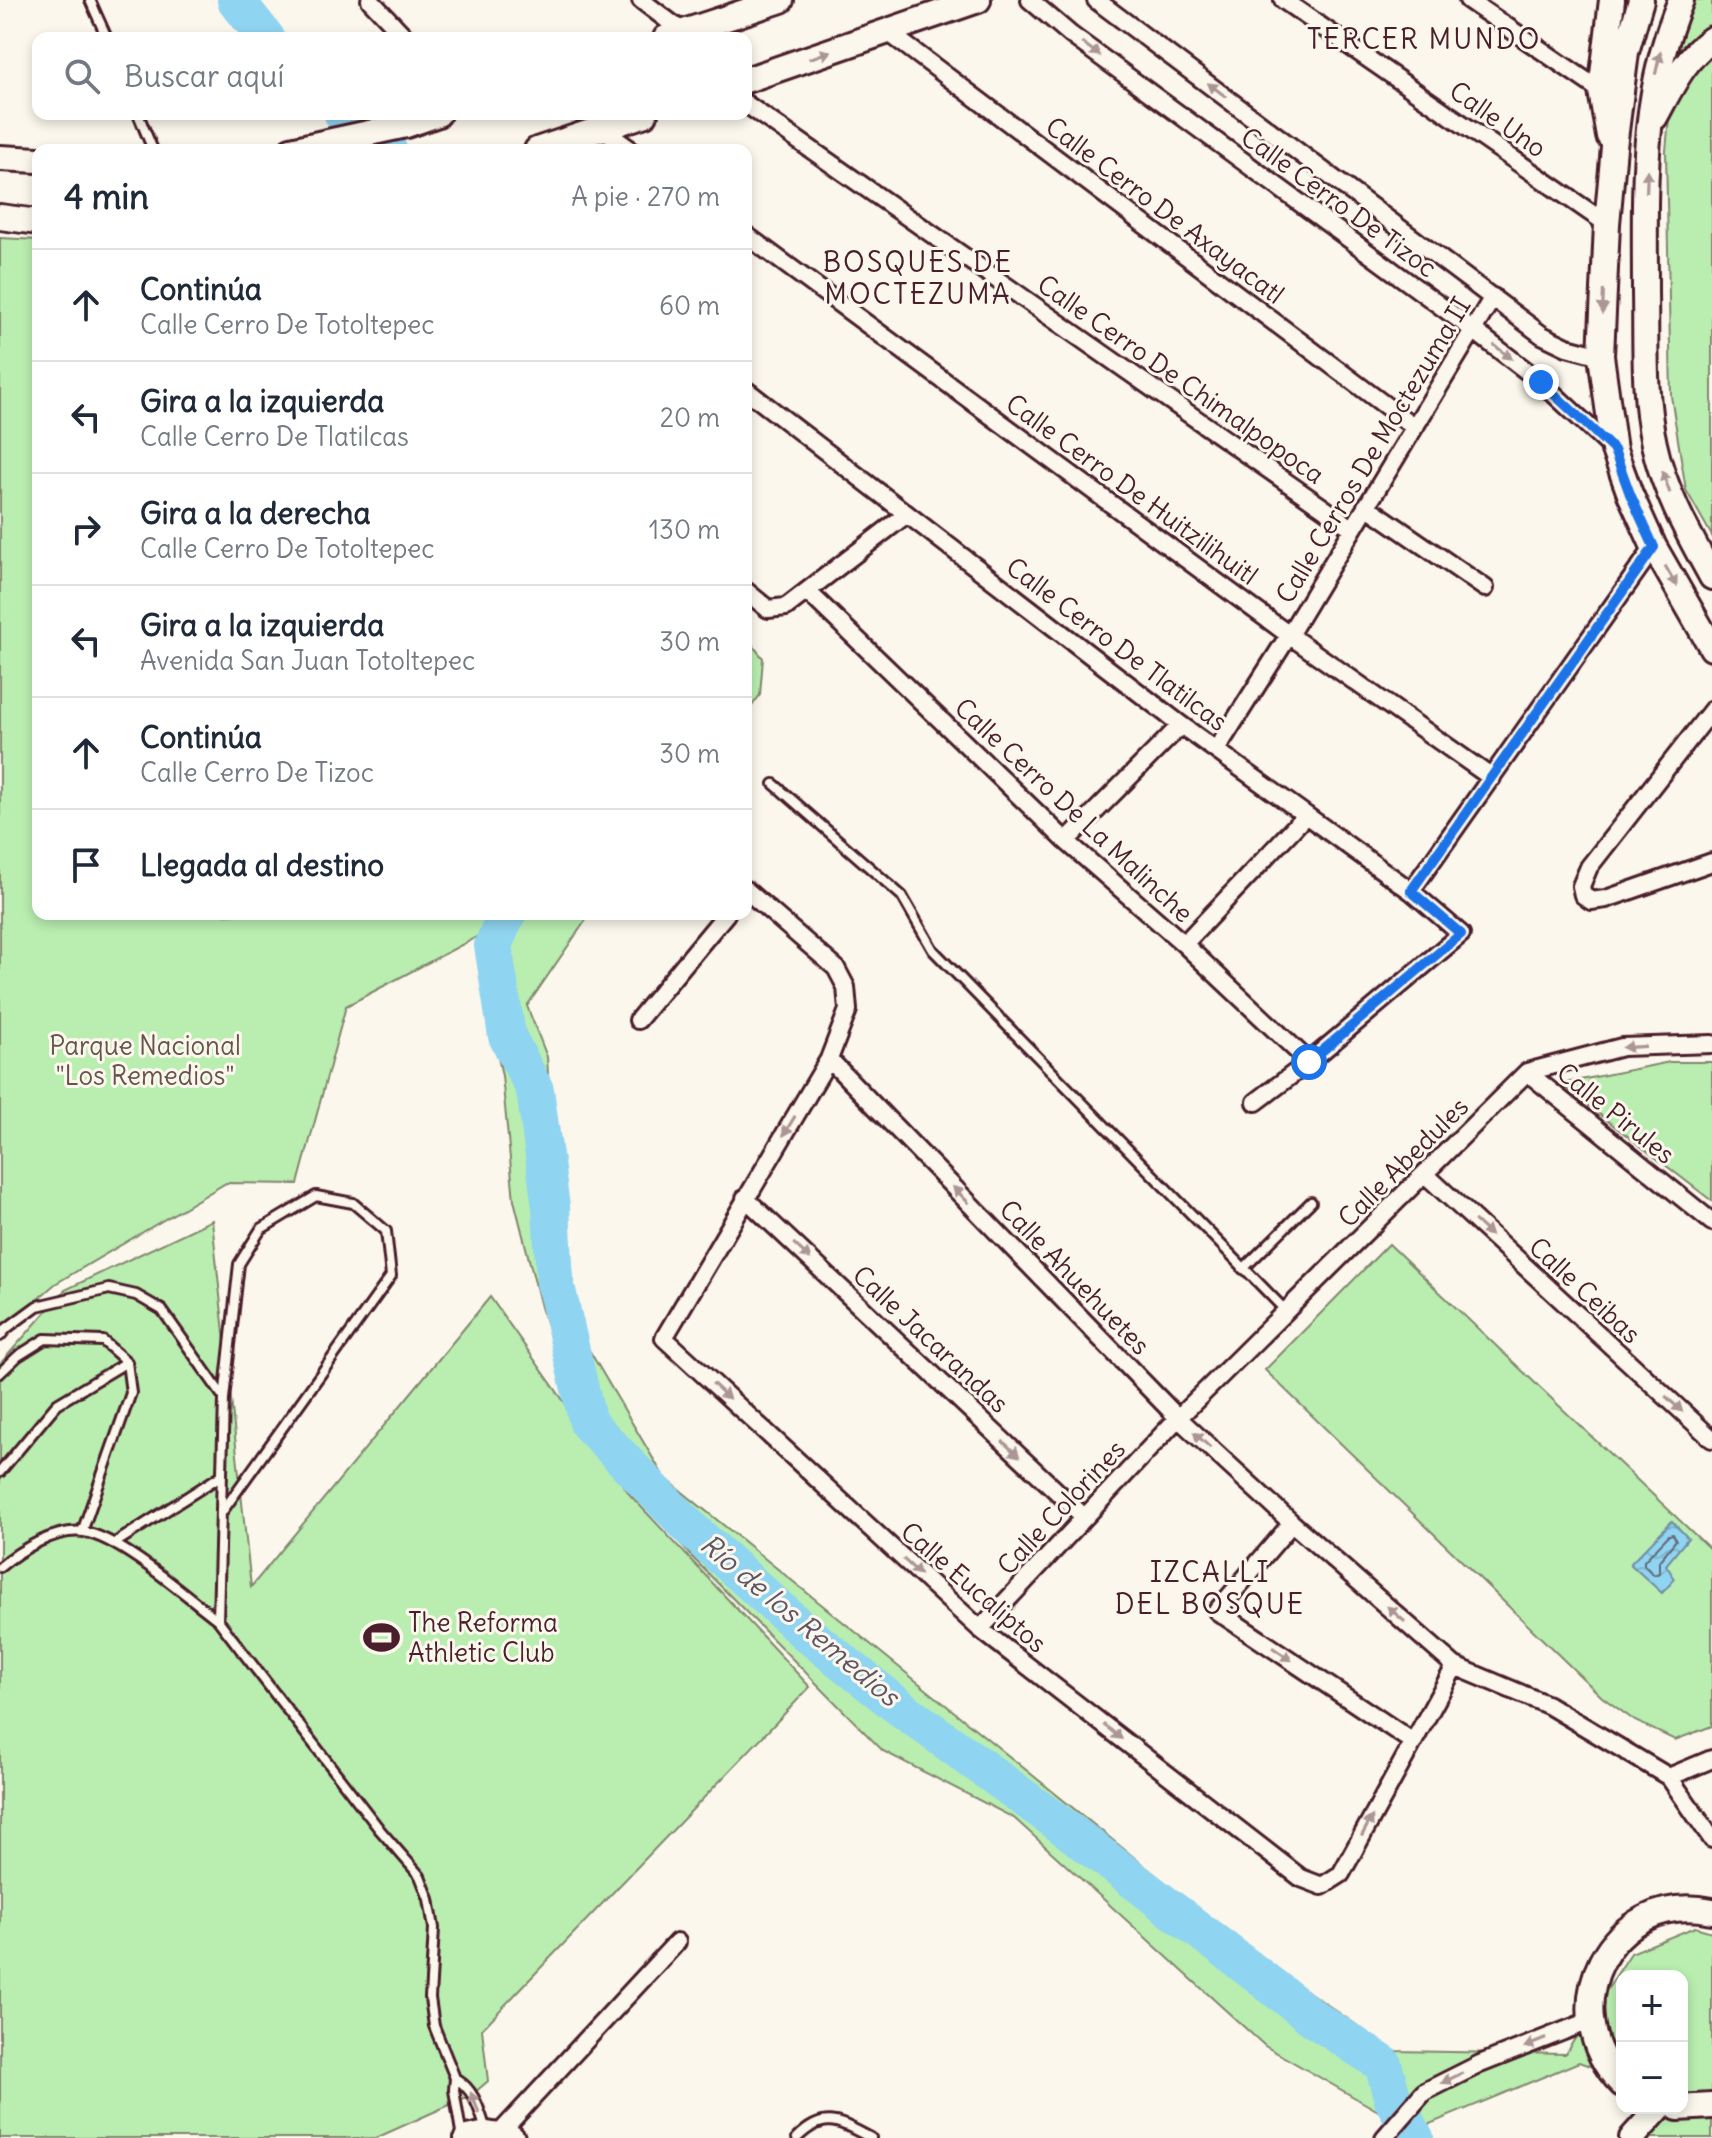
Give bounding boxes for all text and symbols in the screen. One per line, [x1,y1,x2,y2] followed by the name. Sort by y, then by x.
[1307,21,1541,57] district label: TERCER MUNDO
[32,32,752,120] search box
[1080,41,1101,56] one-way arrow
[808,49,832,61] one-way arrow
[1653,51,1665,76] one-way arrow
[60,54,104,98] icon: search
[124,57,284,95] text: Buscar aquí
[1443,74,1553,164] street label: Calle Uno
[1207,83,1227,99] one-way arrow
[1039,109,1291,311] street label: Calle Cerro De Axayacatl
[1235,120,1443,284] street label: Calle Cerro De Tizoc
[1640,168,1653,193] one-way arrow
[64,175,149,218] text: 4 min
[571,180,720,213] text: A pie · 270 m
[823,244,1013,312] district label: BOSQUES DE MOCTEZUMA
[1031,267,1331,491] street label: Calle Cerro De Chimalpopoca
[140,270,262,308] text: Continúa
[64,283,108,327] icon: ahead
[659,289,720,322] text: 60 m
[1597,290,1610,315] one-way arrow
[1268,291,1478,609] street label: Calle Cerros De Moctezuma II
[140,308,435,341] text: Calle Cerro De Totoltepec
[1493,344,1513,360] one-way arrow
[1523,364,1559,400] route end
[140,382,384,420] text: Gira a la izquierda
[1000,387,1264,591] street label: Calle Cerro De Huitzilihuitl
[64,395,108,439] icon: left
[660,401,720,434] text: 20 m
[140,420,409,453] text: Calle Cerro De Tlatilcas
[1659,470,1672,494] one-way arrow
[140,494,371,532] text: Gira a la derecha
[64,507,108,551] icon: right
[649,513,720,546] text: 130 m
[140,532,435,565] text: Calle Cerro De Totoltepec
[1000,550,1234,738] street label: Calle Cerro De Tlatilcas
[1664,565,1678,587] one-way arrow
[140,606,384,644] text: Gira a la izquierda
[64,619,108,663] icon: left
[659,625,720,658] text: 30 m
[140,644,475,677] text: Avenida San Juan Totoltepec
[948,691,1200,929] street label: Calle Cerro De La Malinche
[140,718,262,756] text: Continúa
[64,731,108,775] icon: ahead
[659,737,720,770] text: 30 m
[140,756,374,789] text: Calle Cerro De Tizoc
[64,843,108,887] icon: arrive
[140,846,384,884] text: Llegada al destino
[49,1029,241,1092] park label: Parque Nacional "Los Remedios"
[1621,1040,1646,1053] one-way arrow
[1291,1044,1327,1080] route start
[1550,1055,1682,1171] street label: Calle Pirules
[1331,1090,1475,1234] street label: Calle Abedules
[782,1115,796,1137] one-way arrow
[953,1186,971,1205] one-way arrow
[993,1193,1157,1361] street label: Calle Ahuehuetes
[1473,1218,1492,1236] one-way arrow
[1522,1230,1648,1350] street label: Calle Ceibas
[792,1241,811,1260] one-way arrow
[846,1258,1016,1420] street label: Calle Jacarandas
[711,1382,730,1400] one-way arrow
[1664,1395,1683,1413] one-way arrow
[1193,1432,1212,1450] one-way arrow
[990,1433,1132,1581] street label: Calle Colorines
[1002,1439,1021,1457] one-way arrow
[894,1515,1054,1659] street label: Calle Eucaliptos
[693,1526,909,1715] water label: Río de los Remedios
[1115,1554,1305,1622] district label: IZCALLI DEL BOSQUE
[903,1558,922,1576] one-way arrow
[408,1606,558,1669] place label: The Reforma Athletic Club
[1386,1606,1406,1623] one-way arrow
[363,1618,401,1656] sports icon: The Reforma Athletic Club
[1271,1646,1293,1661] one-way arrow
[1103,1724,1123,1740] one-way arrow
[1361,1814,1374,1837] one-way arrow
[1616,1970,1688,2114] map controls
[1616,1970,1688,2042] button: +
[1523,2036,1547,2049] one-way arrow
[1616,2042,1688,2114] button: −
[1440,2071,1463,2085] one-way arrow
[469,2091,482,2115] one-way arrow

